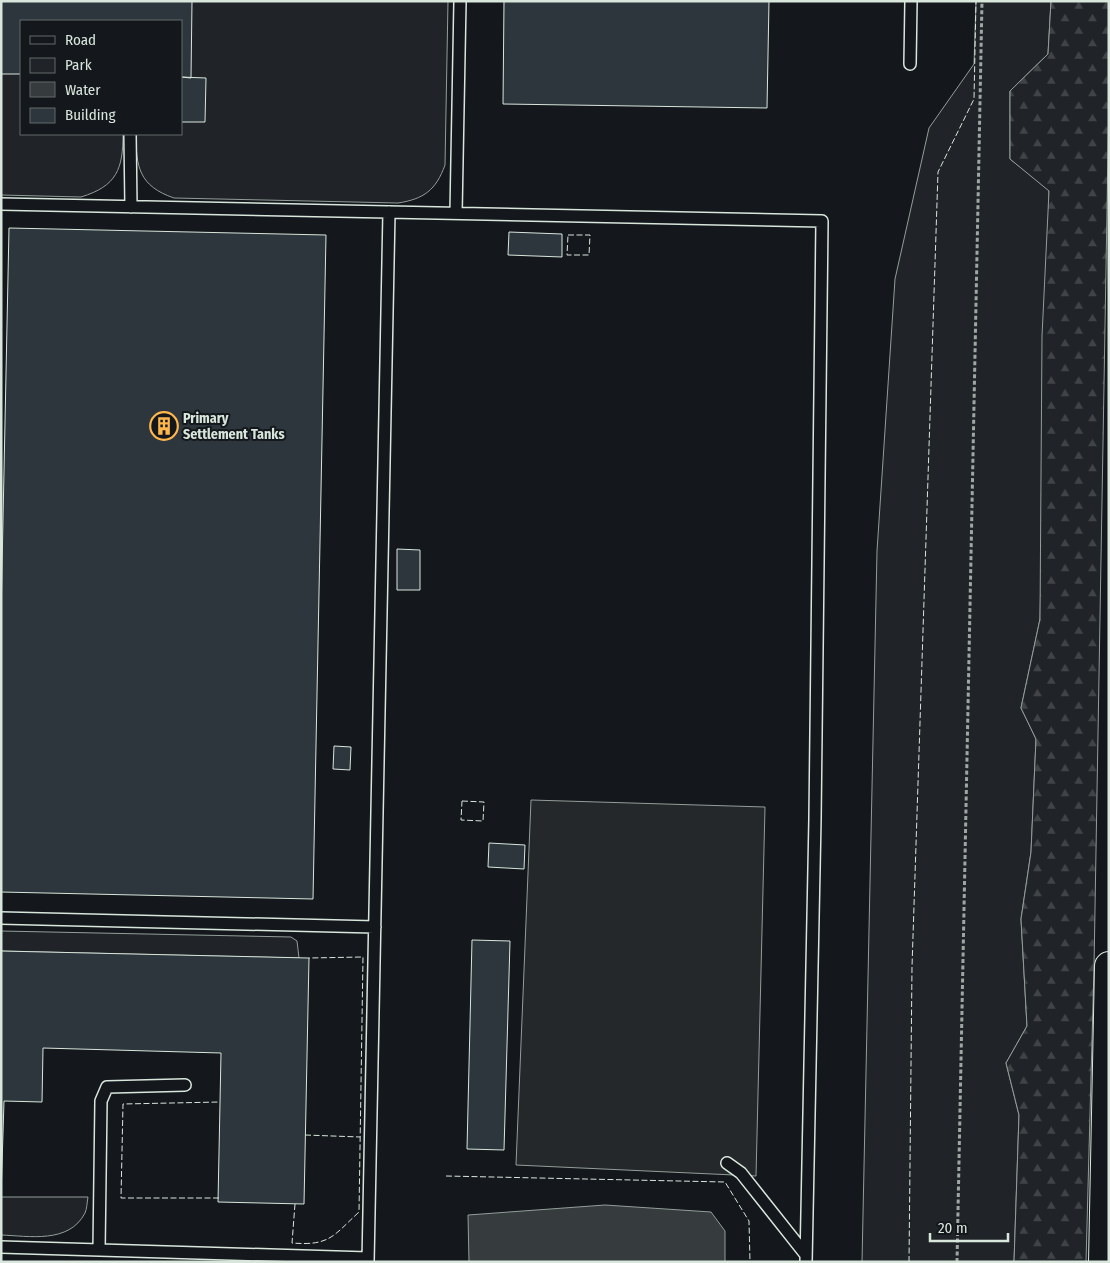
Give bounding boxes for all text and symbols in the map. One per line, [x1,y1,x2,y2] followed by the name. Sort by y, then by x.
[20,20,182,135] legend
[65,31,96,49] text: Road
[65,56,92,74] text: Park
[65,81,101,99] text: Water
[65,106,116,124] text: Building
[183,410,285,443] place label: Primary Settlement Tanks
[149,411,179,441] building icon: Primary Settlement Tanks
[930,1210,1008,1242] scale bar
[938,1219,968,1237] text: 20 m

